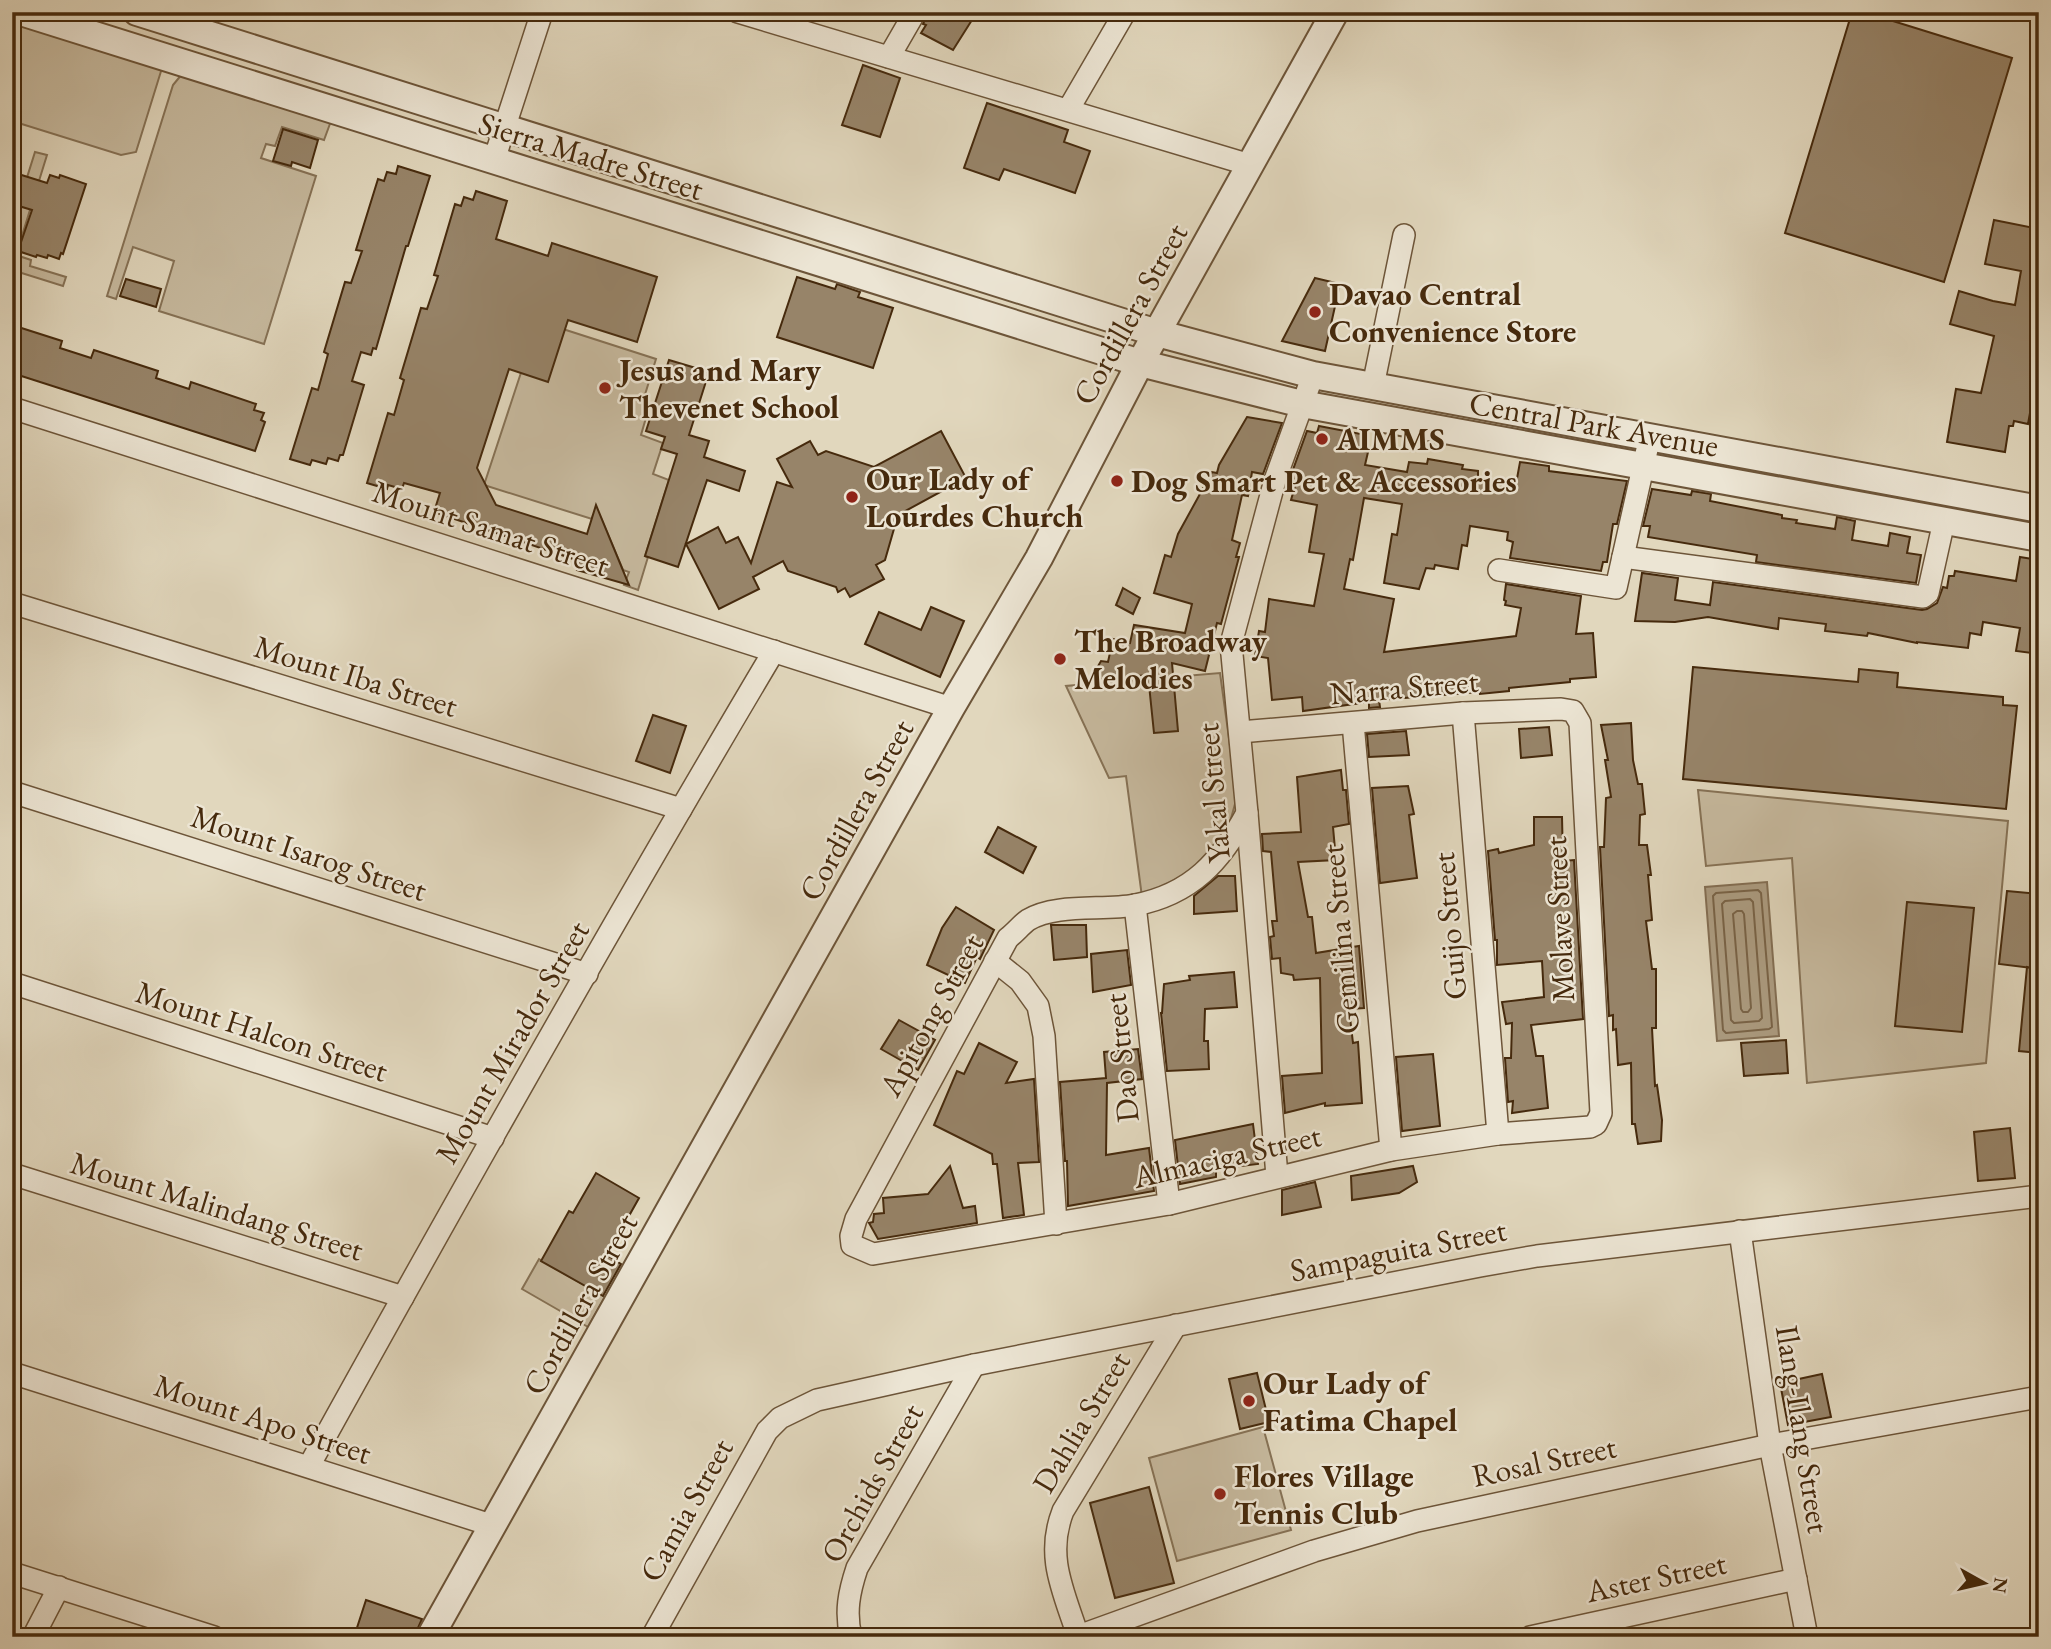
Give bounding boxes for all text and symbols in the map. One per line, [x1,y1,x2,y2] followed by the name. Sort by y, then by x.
[474,102,708,210] street label: Sierra Madre Street
[1063,216,1197,412] street label: Cordillera Street
[1329,273,1576,352] place label: Davao Central Convenience Store
[1307,304,1323,320] marker: Davao Central Convenience Store
[616,349,839,428] place label: Jesus and Mary Thevenet School
[597,380,613,396] marker: Jesus and Mary Thevenet School
[1466,381,1722,467] street label: Central Park Avenue
[1335,418,1445,460] place label: AIMMS
[1314,431,1330,447] marker: AIMMS
[866,458,1083,537] place label: Our Lady of Lourdes Church
[1131,460,1517,502] place label: Dog Smart Pet & Accessories
[367,470,615,586] street label: Mount Samat Street
[1109,473,1125,489] marker: Dog Smart Pet & Accessories
[844,489,860,505] marker: Our Lady of Lourdes Church
[1074,620,1268,699] place label: The Broadway Melodies
[249,625,463,727] street label: Mount Iba Street
[1052,651,1068,667] marker: The Broadway Melodies
[1328,660,1480,714] street label: Narra Street
[789,712,923,908] street label: Cordillera Street
[1186,721,1240,865] street label: Yakal Street
[186,795,432,911] street label: Mount Isarog Street
[1534,835,1584,1003] street label: Molave Street
[1311,842,1369,1036] street label: Gemilina Street
[1422,851,1476,1001] street label: Guijo Street
[425,913,599,1171] street label: Mount Mirador Street
[869,926,993,1105] street label: Apitong Street
[131,970,393,1092] street label: Mount Halcon Street
[1093,991,1149,1125] street label: Dao Street
[1128,1114,1325,1198] street label: Almaciga Street
[65,1141,369,1271] street label: Mount Malindang Street
[513,1206,647,1402] street label: Cordillera Street
[1286,1208,1510,1292] street label: Sampaguita Street
[1766,1322,1840,1536] street label: Ilang-Ilang Street
[1022,1343,1140,1501] street label: Dahlia Street
[1263,1362,1457,1441] place label: Our Lady of Fatima Chapel
[149,1364,377,1474] street label: Mount Apo Street
[1241,1393,1257,1409] marker: Our Lady of Fatima Chapel
[811,1396,933,1570] street label: Orchids Street
[1468,1425,1620,1497] street label: Rosal Street
[629,1431,743,1589] street label: Camia Street
[1234,1455,1414,1534] place label: Flores Village Tennis Club
[1212,1486,1228,1502] marker: Flores Village Tennis Club
[1581,1542,1730,1613] street label: Aster Street
[1950,1548,2020,1618] north arrow
[1987,1576,2014,1595] text: N

